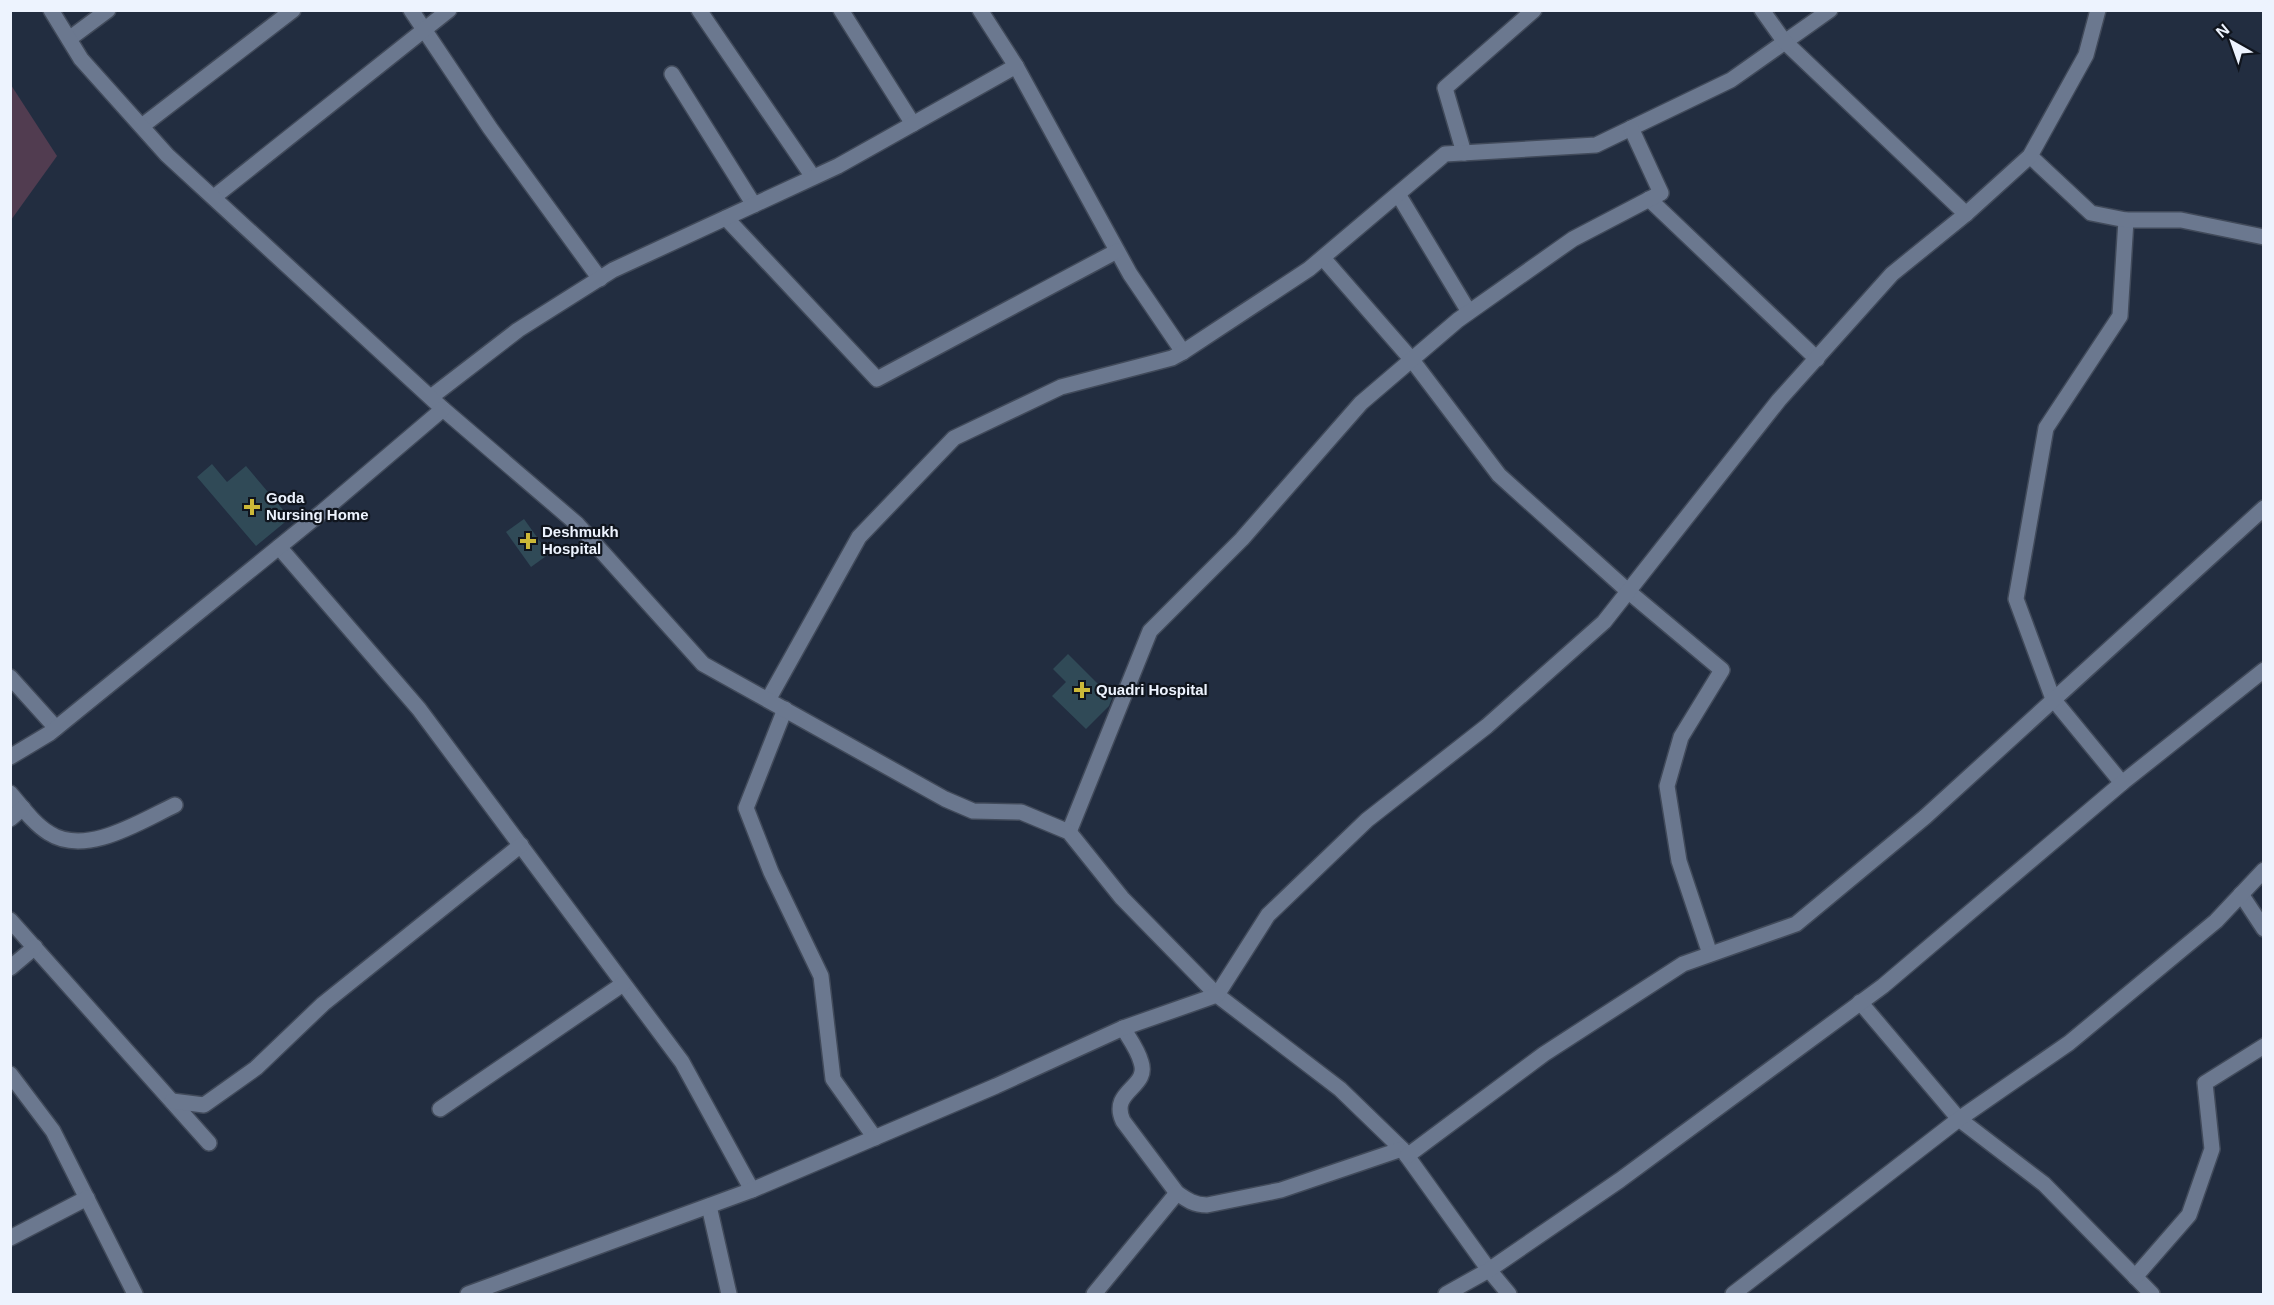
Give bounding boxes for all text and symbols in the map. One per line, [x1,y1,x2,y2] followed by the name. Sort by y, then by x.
[2202,12,2262,72] north arrow
[2213,21,2233,41] text: N
[266,489,369,523] place label: Goda Nursing Home
[243,498,261,516] marker: Goda Nursing Home
[542,523,619,557] place label: Deshmukh Hospital
[519,532,537,550] marker: Deshmukh Hospital
[1073,681,1091,699] marker: Quadri Hospital
[1096,681,1208,698] place label: Quadri Hospital

